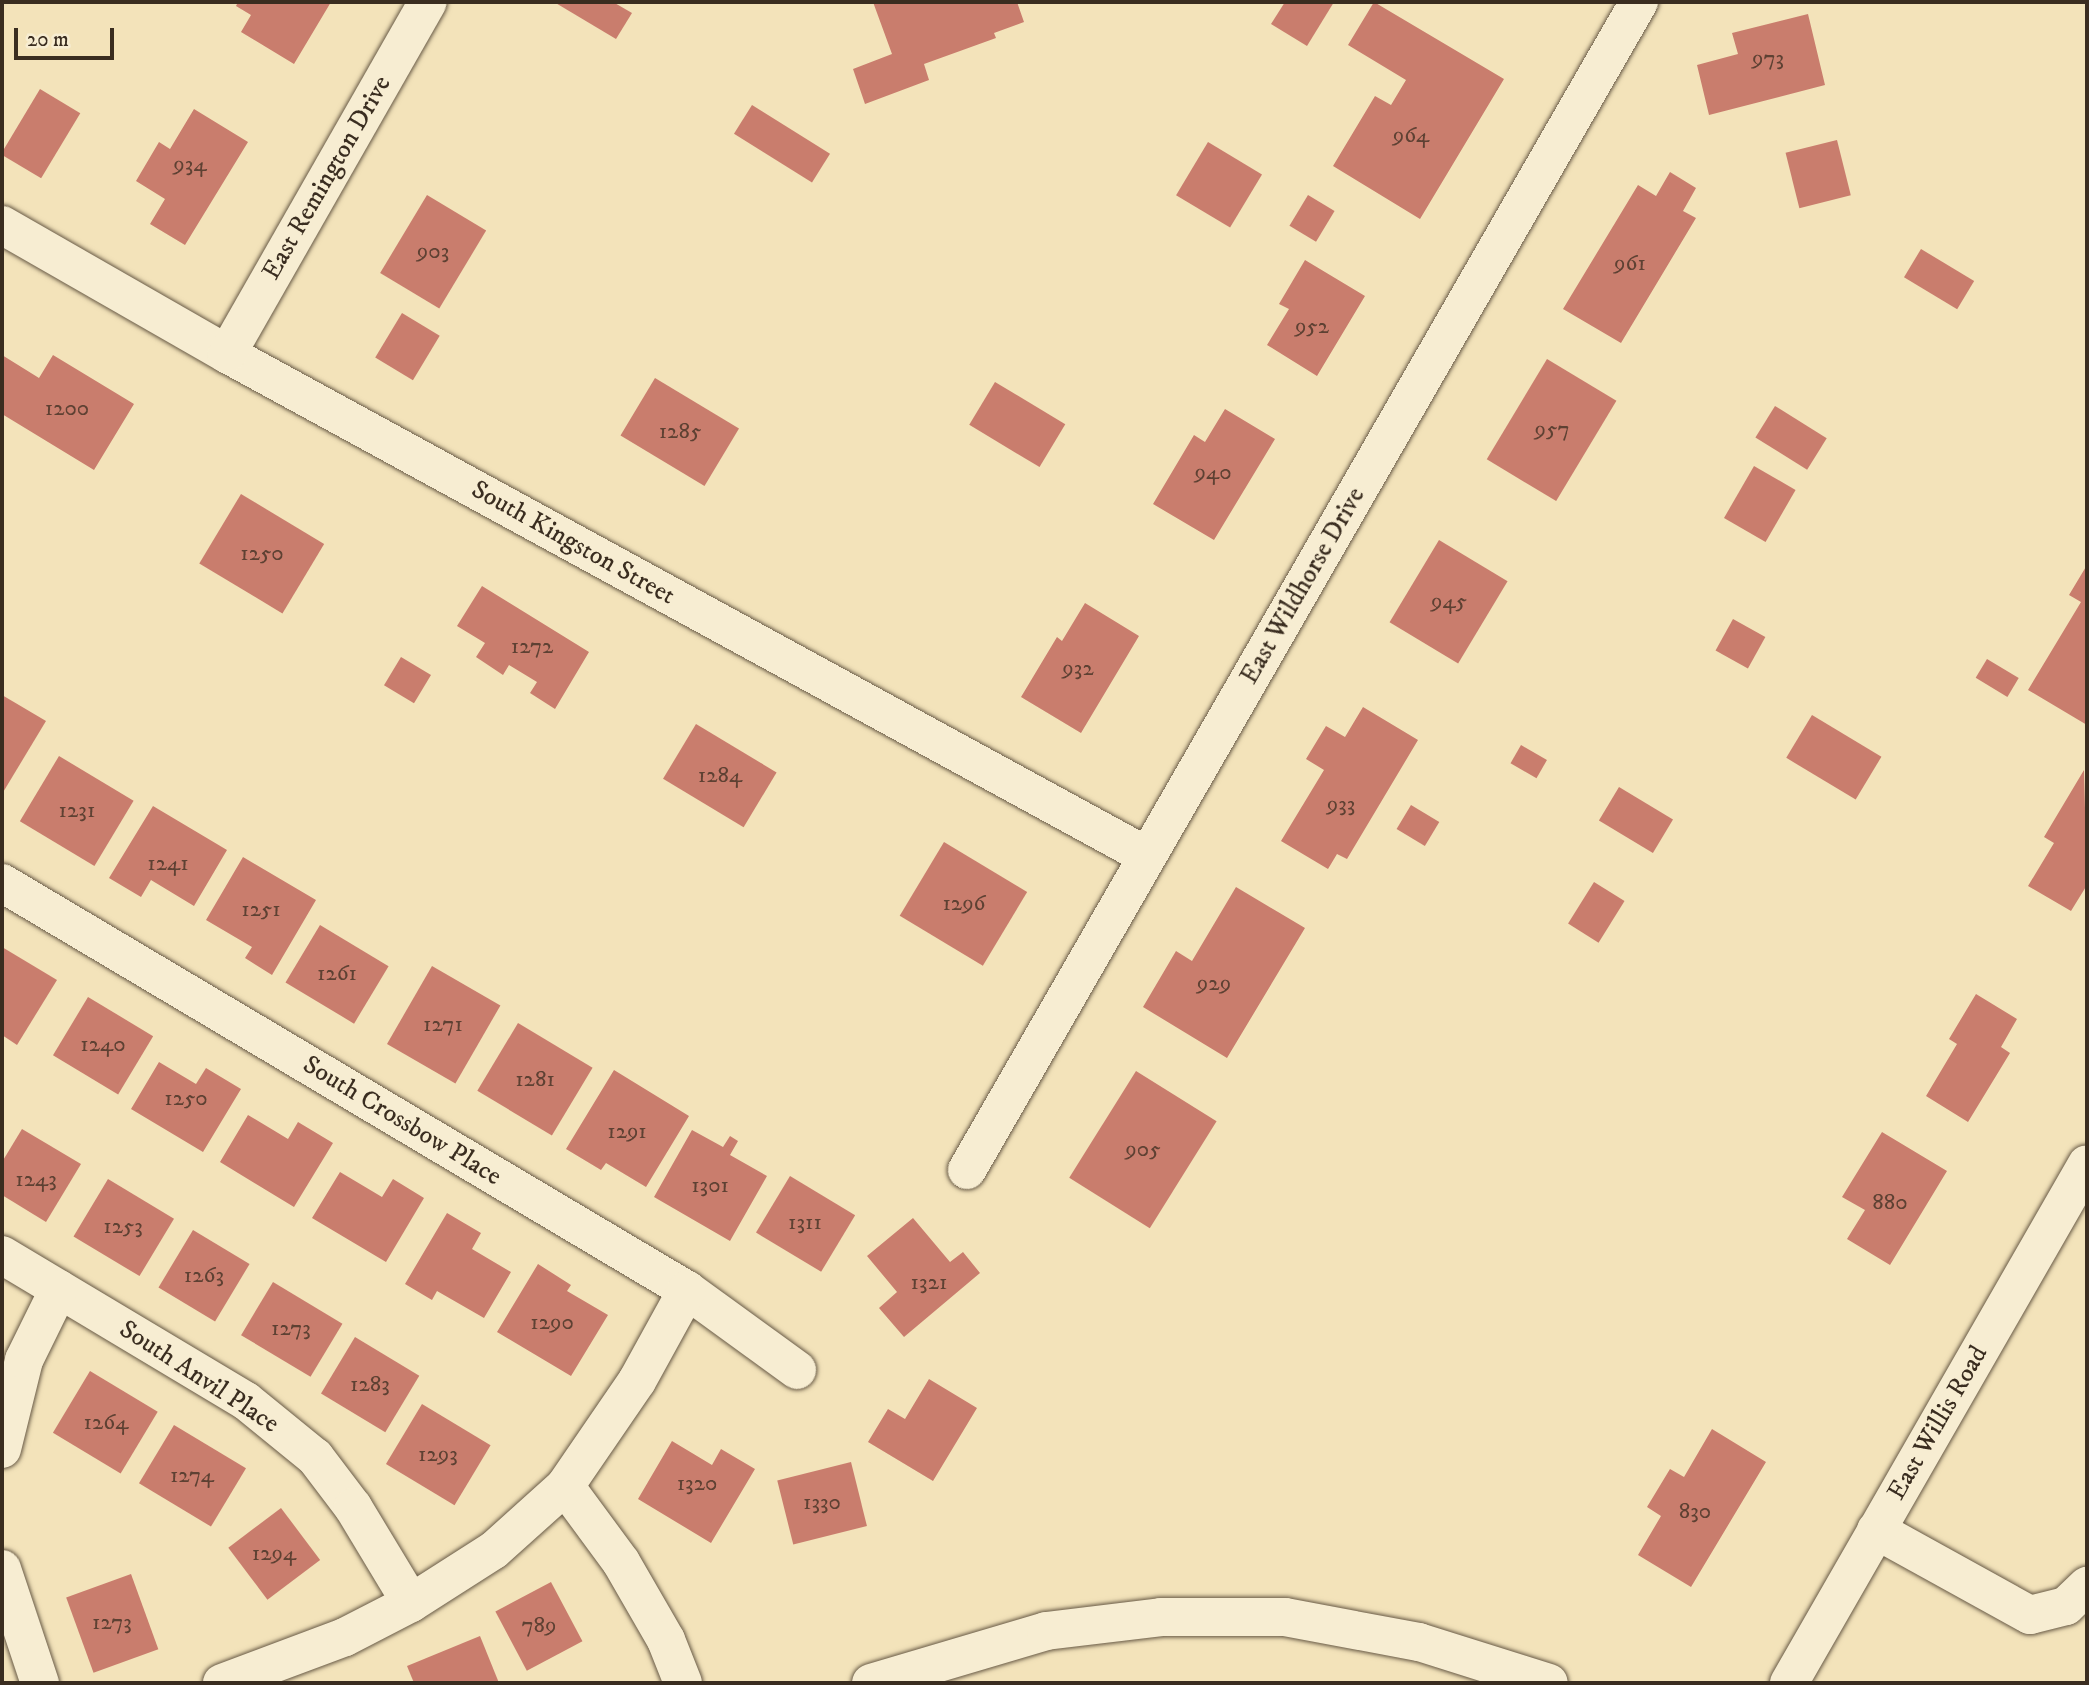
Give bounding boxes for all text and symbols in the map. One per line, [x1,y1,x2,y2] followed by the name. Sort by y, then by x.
[18,14,117,58] scale bar
[27,27,69,53] text: 20 m
[1752,45,1784,73] house number: 973
[256,70,398,286] street label: East Remington Drive
[1393,122,1429,150] house number: 964
[173,151,207,179] house number: 934
[417,238,449,266] house number: 903
[1614,250,1646,278] house number: 961
[1295,313,1329,341] house number: 952
[45,395,89,423] house number: 1200
[1534,416,1570,444] house number: 957
[659,418,701,446] house number: 1285
[1194,459,1232,487] house number: 940
[466,474,680,612] street label: South Kingston Street
[1234,482,1372,690] street label: East Wildhorse Drive
[240,540,284,568] house number: 1250
[1431,588,1467,616] house number: 945
[511,633,553,661] house number: 1272
[1062,655,1094,683] house number: 932
[698,762,742,790] house number: 1284
[1327,791,1355,819] house number: 933
[59,797,95,825] house number: 1231
[147,850,189,878] house number: 1241
[942,890,986,918] house number: 1296
[241,896,281,924] house number: 1251
[317,960,357,988] house number: 1261
[1197,970,1231,998] house number: 929
[423,1011,463,1039] house number: 1271
[80,1031,126,1059] house number: 1240
[297,1049,507,1193] street label: South Crossbow Place
[515,1066,555,1094] house number: 1281
[164,1085,208,1113] house number: 1250
[607,1118,647,1146] house number: 1291
[1125,1136,1161,1164] house number: 905
[15,1166,57,1194] house number: 1243
[691,1172,729,1200] house number: 1301
[1872,1189,1908,1217] house number: 880
[788,1209,822,1237] house number: 1311
[103,1213,143,1241] house number: 1253
[184,1262,224,1290] house number: 1263
[911,1269,947,1297] house number: 1321
[530,1309,574,1337] house number: 1290
[113,1314,285,1440] street label: South Anvil Place
[271,1315,311,1343] house number: 1273
[1881,1340,1995,1506] street label: East Willis Road
[350,1371,390,1399] house number: 1283
[84,1409,128,1437] house number: 1264
[418,1441,458,1469] house number: 1293
[170,1462,214,1490] house number: 1274
[677,1470,717,1498] house number: 1320
[803,1489,841,1517] house number: 1330
[1679,1498,1711,1526] house number: 830
[252,1540,296,1568] house number: 1294
[92,1609,132,1637] house number: 1273
[521,1612,557,1640] house number: 789

